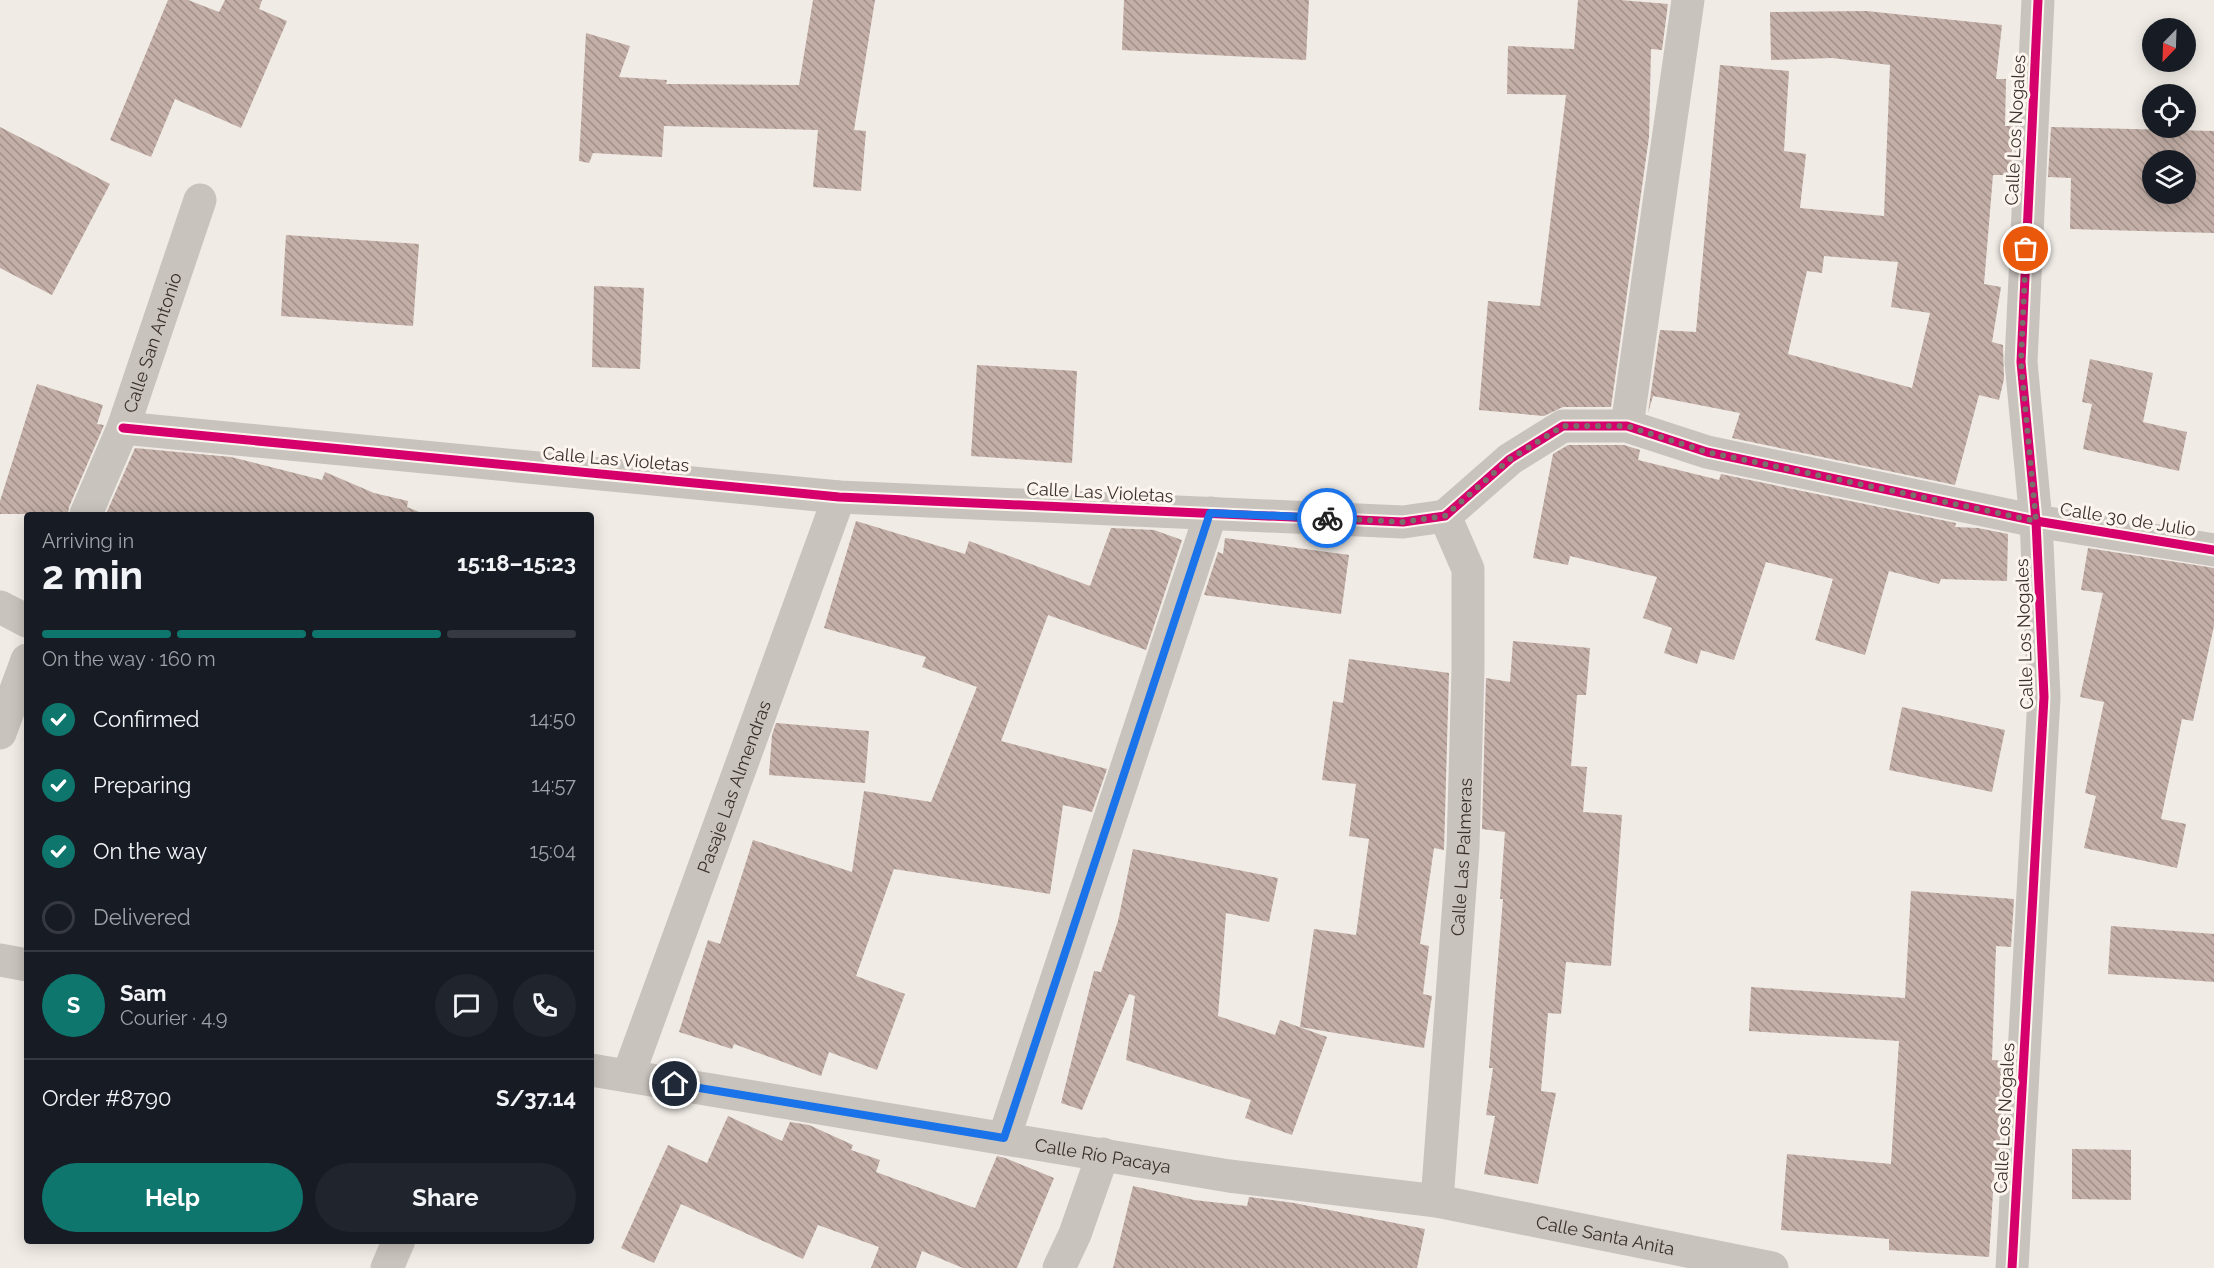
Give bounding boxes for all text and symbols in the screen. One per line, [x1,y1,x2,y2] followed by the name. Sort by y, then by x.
[2142,18,2196,72] north arrow
[2142,18,2196,204] map controls
[2001,54,2029,206] street label: Calle Los Nogales
[2142,84,2196,138] button: locate
[2142,150,2196,204] button: layers
[2000,223,2051,274] pin
[2009,232,2042,265] icon: bag
[118,269,185,415] street label: Calle San Antonio
[542,442,690,476] street label: Calle Las Violetas
[1026,478,1174,506] street label: Calle Las Violetas
[1297,488,1357,548] courier
[2059,498,2198,540] street label: Calle 30 de Julio
[1311,502,1344,535] icon: bike
[42,529,134,553] text: Arriving in
[457,550,576,576] text: 15:18–15:23
[42,552,143,598] text: 2 min
[2011,558,2037,710] street label: Calle Los Nogales
[42,647,216,671] text: On the way · 160 m
[692,697,775,876] street label: Pasaje Las Almendras
[42,703,75,736] icon: check
[93,706,200,732] text: Confirmed
[530,707,576,731] text: 14:50
[42,769,75,802] icon: check
[93,772,191,798] text: Preparing
[531,773,576,797] text: 14:57
[1446,777,1475,937] street label: Calle Las Palmeras
[42,835,75,868] icon: check
[93,838,207,864] text: On the way
[530,839,576,863] text: 15:04
[93,904,191,930] text: Delivered
[435,974,498,1037] button: chat
[513,974,576,1037] button: phone
[120,980,167,1006] text: Sam
[67,992,80,1018] text: S
[120,1006,228,1030] text: Courier · 4.9
[1990,1042,2018,1194] street label: Calle Los Nogales
[649,1058,700,1109] pin
[658,1067,691,1100] icon: home
[42,1085,171,1111] text: Order #8790
[496,1085,576,1111] text: S/37.14
[1033,1133,1173,1177] street label: Calle Río Pacaya
[42,1163,303,1232] button: Help
[315,1163,576,1232] button: Share
[1534,1211,1676,1259] street label: Calle Santa Anita

